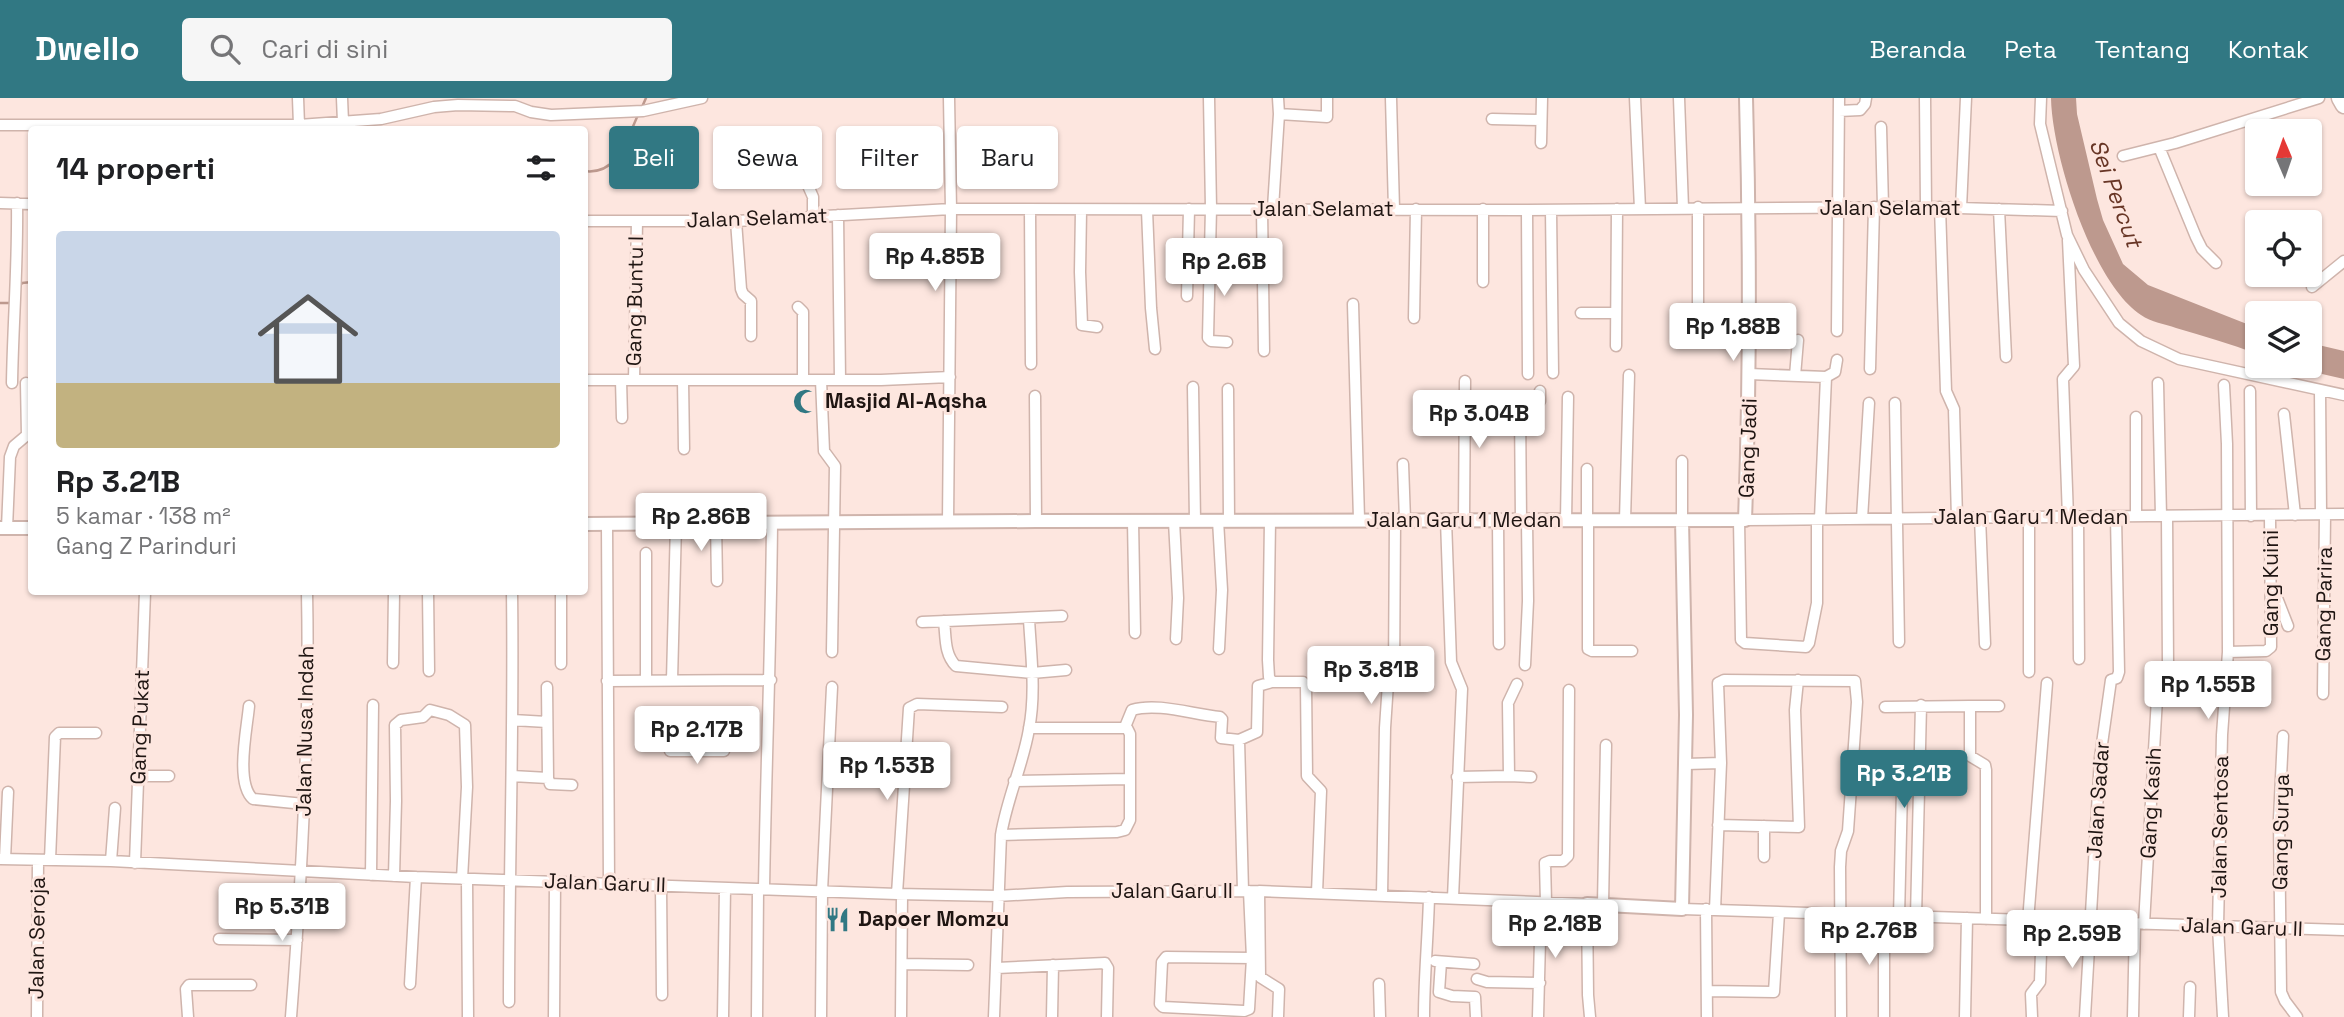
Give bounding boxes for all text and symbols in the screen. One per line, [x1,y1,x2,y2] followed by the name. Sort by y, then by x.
[182,18,672,81] search box
[35,28,140,70] text: Dwello
[206,30,244,68] icon: search
[262,32,388,66] text: Cari di sini
[1870,34,1966,65] text: Beranda
[2004,34,2057,65] text: Peta
[2095,34,2190,65] text: Tentang
[2228,34,2309,65] text: Kontak
[2245,119,2322,196] north arrow
[2245,119,2322,378] map controls
[609,126,699,189] chip: Beli
[713,126,822,189] chip: Sewa
[836,126,943,189] chip: Filter
[957,126,1058,189] chip: Baru
[2083,135,2150,253] water label: Sei Percut
[56,149,215,188] text: 14 properti
[522,149,560,187] icon: filters
[1819,194,1961,221] street label: Jalan Selamat
[1252,195,1394,222] street label: Jalan Selamat
[686,202,828,233] street label: Jalan Selamat
[2245,210,2322,287] button: locate
[863,234,1007,293] pin: Rp 4.85B
[620,236,649,366] street label: Gang Buntu I
[1159,238,1289,298] pin: Rp 2.6B
[885,241,985,271] text: Rp 4.85B
[1182,246,1266,276] text: Rp 2.6B
[245,276,371,402] icon: home
[2245,301,2322,378] button: layers
[1661,303,1805,363] pin: Rp 1.88B
[1685,311,1781,341] text: Rp 1.88B
[791,387,819,415] mosque icon: Masjid Al-Aqsha
[825,387,987,414] place label: Masjid Al-Aqsha
[1407,390,1551,450] pin: Rp 3.04B
[1732,397,1763,498] street label: Gang Jadi
[1429,398,1529,428] text: Rp 3.04B
[56,462,180,501] text: Rp 3.21B
[629,494,773,553] pin: Rp 2.86B
[56,501,231,531] text: 5 kamar · 138 m²
[652,501,750,531] text: Rp 2.86B
[1934,503,2128,530] street label: Jalan Garu 1 Medan
[1367,506,1561,533] street label: Jalan Garu 1 Medan
[2257,530,2284,636] street label: Gang Kuini
[56,531,237,561] text: Gang Z Parinduri
[2309,546,2338,662] street label: Gang Parira
[290,645,319,817] street label: Jalan Nusa Indah
[1299,646,1443,706] pin: Rp 3.81B
[1323,654,1419,684] text: Rp 3.81B
[2136,662,2280,721] pin: Rp 1.55B
[124,669,155,785] street label: Gang Pukat
[2160,669,2256,699] text: Rp 1.55B
[625,706,769,766] pin: Rp 2.17B
[651,714,743,744] text: Rp 2.17B
[2080,740,2115,860] street label: Jalan Sadar
[815,742,959,802] pin: Rp 1.53B
[2134,747,2167,859] street label: Gang Kasih
[839,750,935,780] text: Rp 1.53B
[1832,750,1976,810] pin: Rp 3.21B
[2205,755,2234,899] street label: Jalan Sentosa
[1856,758,1952,788] text: Rp 3.21B
[2266,774,2295,890] street label: Gang Surya
[544,867,666,898] street label: Jalan Garu II
[22,876,51,1000] street label: Jalan Seroja
[1111,877,1233,904] street label: Jalan Garu II
[210,884,354,943] pin: Rp 5.31B
[235,891,329,921] text: Rp 5.31B
[1483,900,1627,960] pin: Rp 2.18B
[824,905,852,933] restaurant icon: Dapoer Momzu
[858,905,1009,932] place label: Dapoer Momzu
[1508,908,1602,938] text: Rp 2.18B
[1797,908,1941,967] pin: Rp 2.76B
[2000,910,2144,970] pin: Rp 2.59B
[2181,911,2303,942] street label: Jalan Garu II
[1821,915,1917,945] text: Rp 2.76B
[2023,918,2121,948] text: Rp 2.59B

